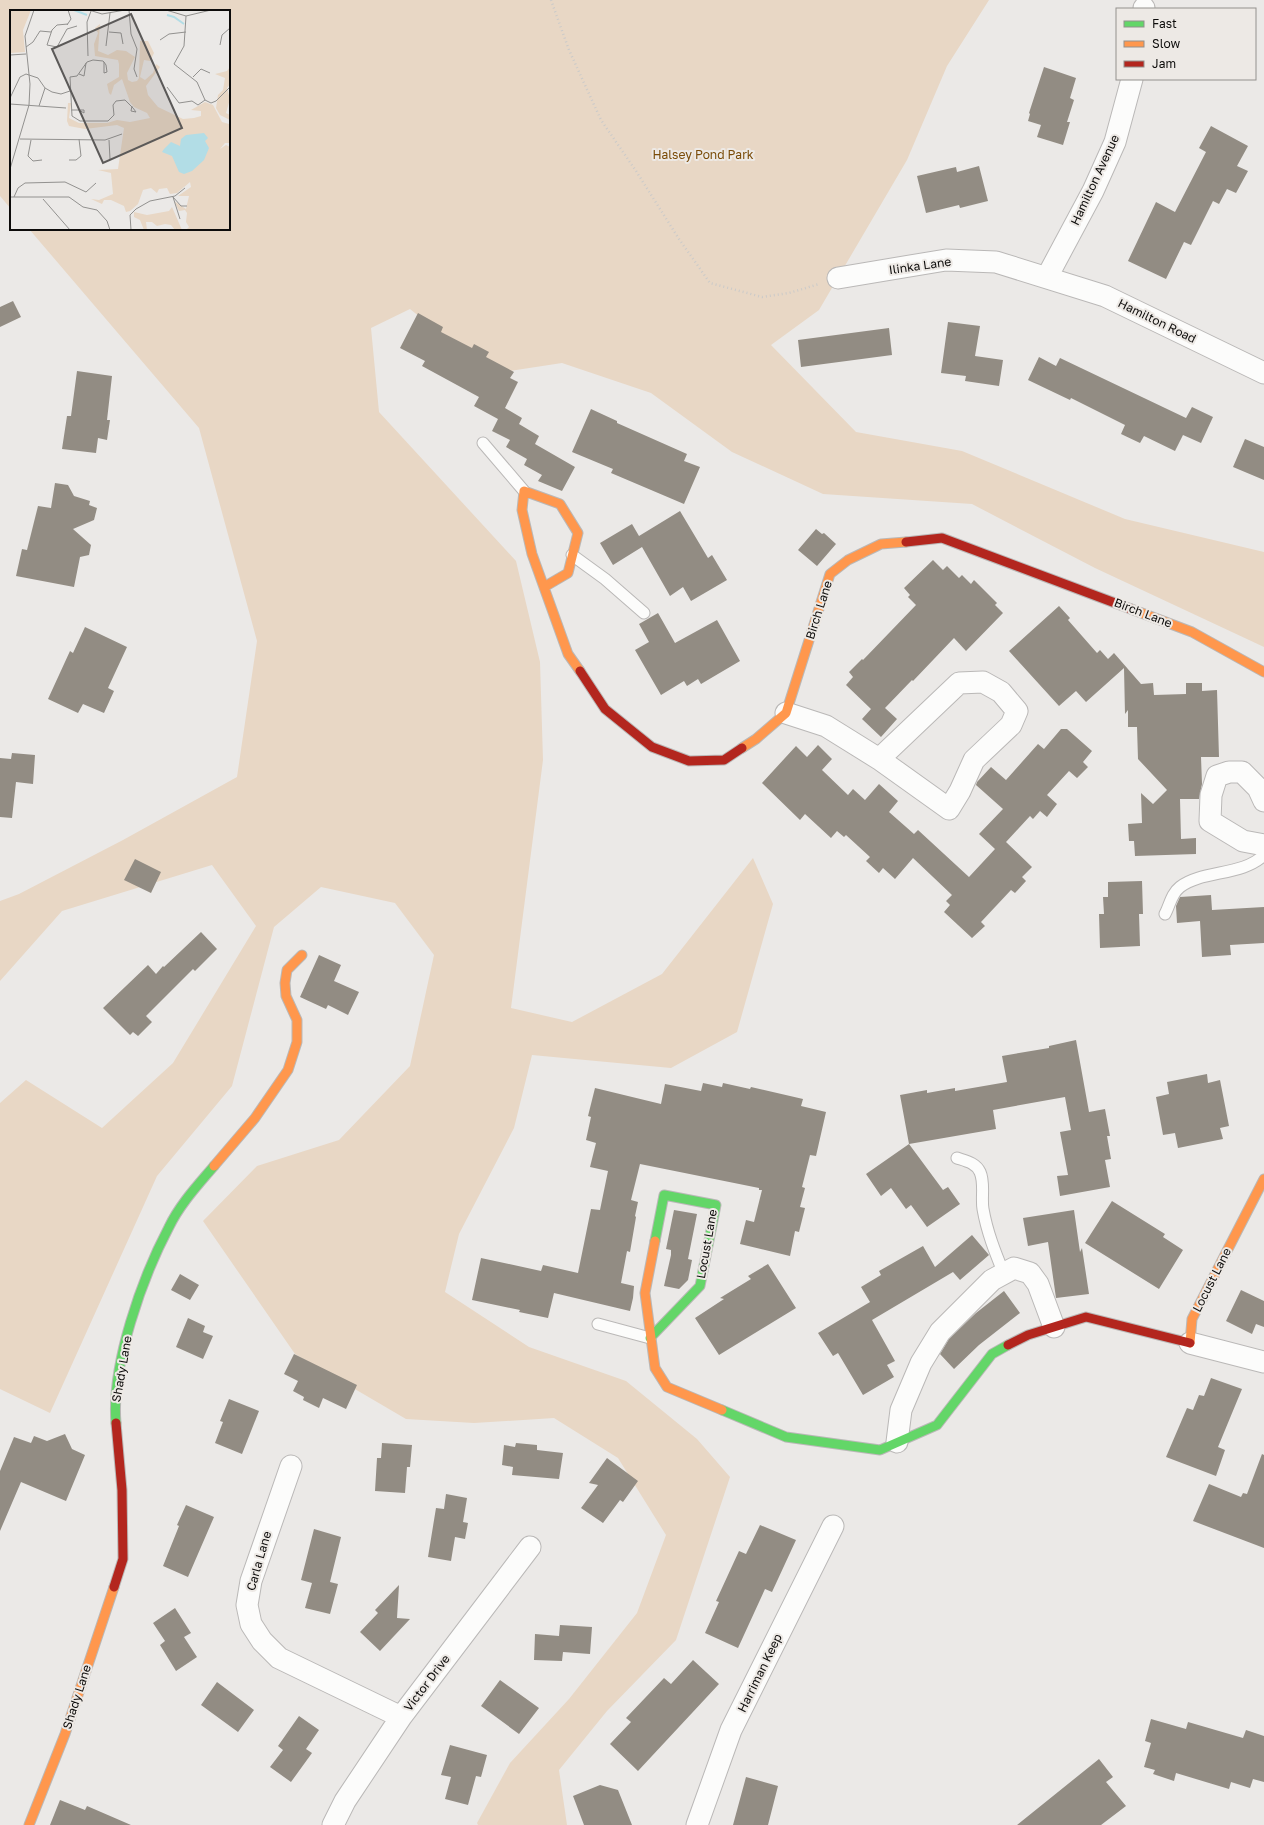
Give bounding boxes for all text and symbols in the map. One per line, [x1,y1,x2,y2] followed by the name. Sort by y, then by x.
[1116,8,1256,80] legend
[10,10,230,230] inset map
[1152,16,1177,31] text: Fast
[1152,36,1180,51] text: Slow
[1152,56,1176,71] text: Jam
[1067,132,1122,227] street label: Hamilton Avenue
[652,147,754,162] park label: Halsey Pond Park
[888,254,952,277] street label: Ilinka Lane
[1116,295,1199,346] street label: Hamilton Road
[802,579,835,641] street label: Birch Lane
[1112,595,1174,630] street label: Birch Lane
[693,1208,720,1280] street label: Locust Lane
[1189,1245,1234,1314] street label: Locust Lane
[108,1335,135,1403] street label: Shady Lane
[243,1529,274,1592] street label: Carla Lane
[734,1631,785,1715] street label: Harriman Keep
[400,1651,453,1714] street label: Victor Drive
[59,1663,94,1731] street label: Shady Lane

